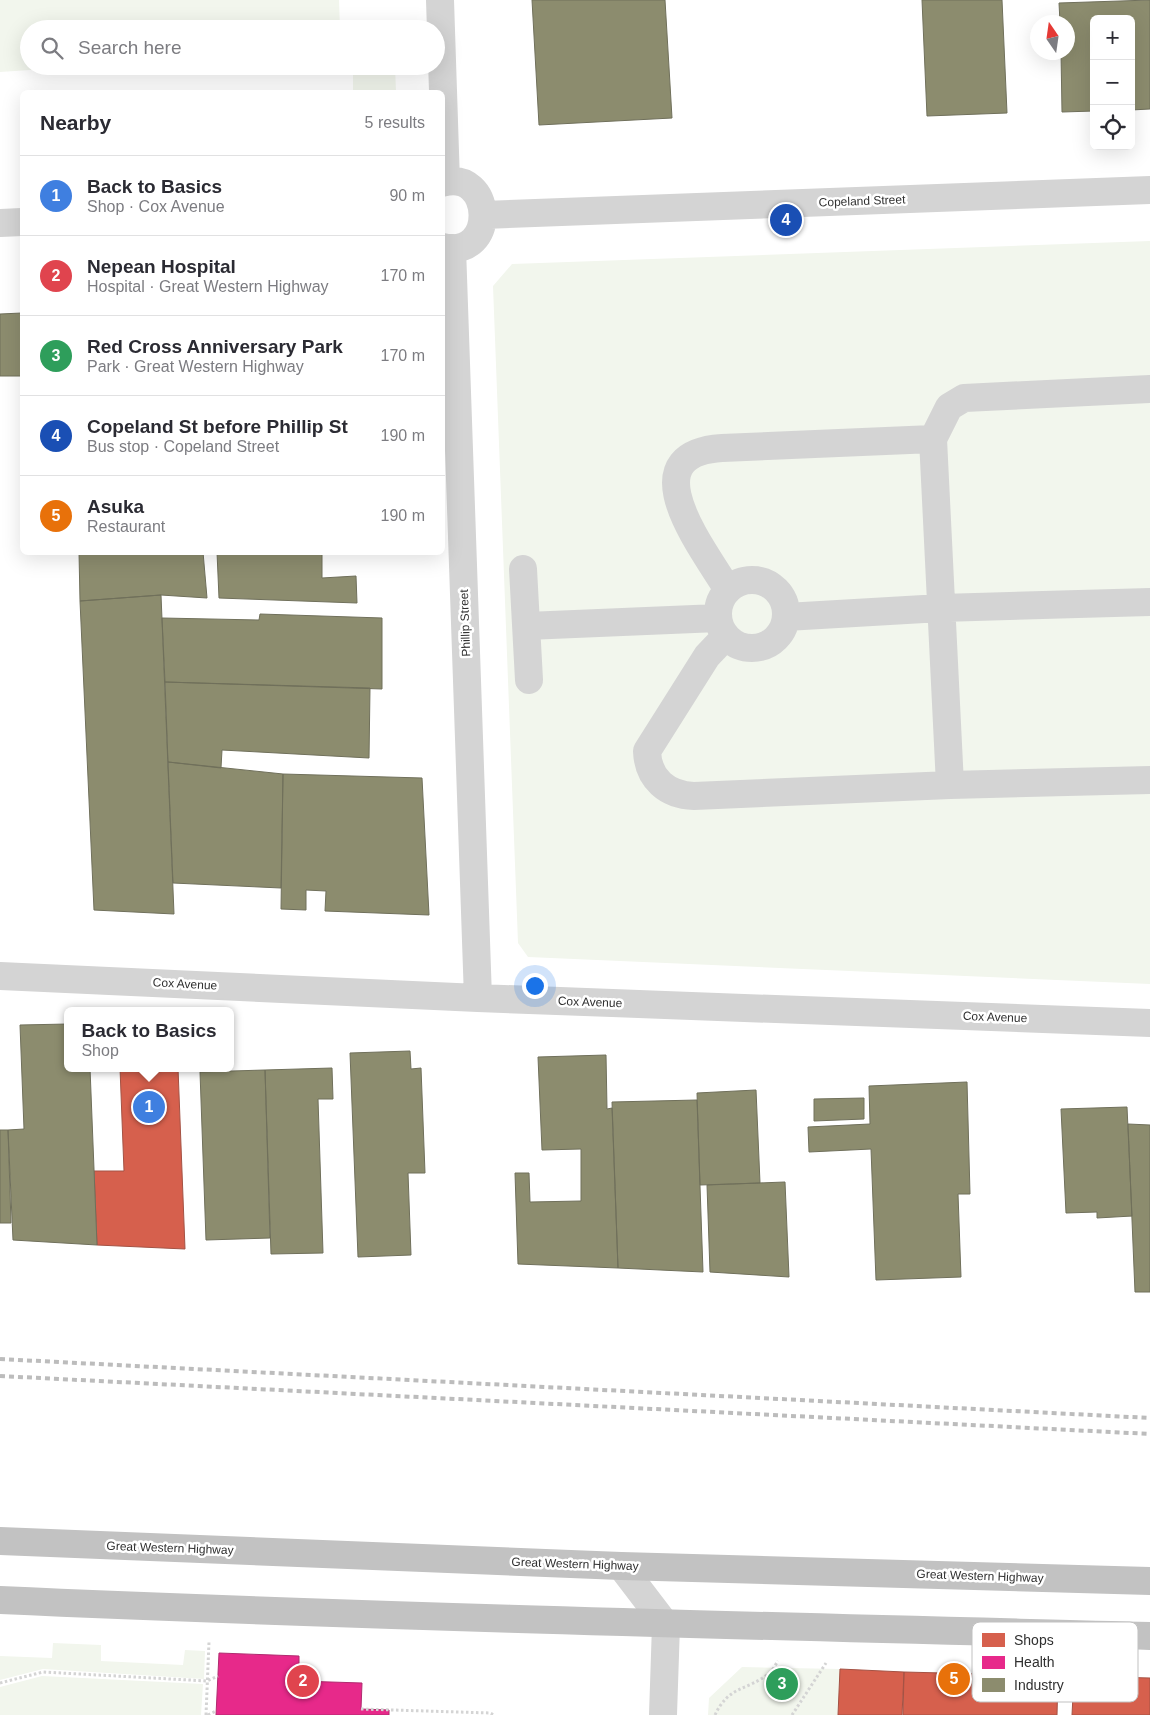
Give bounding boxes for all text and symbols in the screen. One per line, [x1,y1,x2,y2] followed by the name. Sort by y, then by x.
[1030,15,1075,60] north arrow
[1090,15,1135,150] map controls
[1090,15,1135,60] button: +
[20,20,445,75] search box
[38,34,66,62] icon: search
[78,37,182,58] text: Search here
[1090,60,1135,105] button: −
[1090,105,1135,150] button: locate
[40,111,111,134] text: Nearby
[365,114,425,131] text: 5 results
[87,176,222,197] text: Back to Basics
[52,187,60,204] text: 1
[389,187,425,204] text: 90 m
[818,192,906,210] street label: Copeland Street
[87,198,225,215] text: Shop · Cox Avenue
[770,201,802,239] pin: 4
[87,256,236,277] text: Nepean Hospital
[52,267,60,284] text: 2
[381,267,425,284] text: 170 m
[87,278,329,295] text: Hospital · Great Western Highway
[87,336,343,357] text: Red Cross Anniversary Park
[52,347,60,364] text: 3
[381,347,425,364] text: 170 m
[87,358,304,375] text: Park · Great Western Highway
[87,416,348,437] text: Copeland St before Phillip St
[52,427,60,444] text: 4
[381,427,425,444] text: 190 m
[87,438,279,455] text: Bus stop · Copeland Street
[87,496,144,517] text: Asuka
[52,507,60,524] text: 5
[381,507,425,524] text: 190 m
[87,518,165,535] text: Restaurant
[457,588,473,657] street label: Phillip Street
[522,973,548,999] your location
[152,975,218,993] street label: Cox Avenue
[558,994,623,1010] street label: Cox Avenue
[64,1007,234,1072] popup
[963,1009,1028,1025] street label: Cox Avenue
[81,1020,217,1041] text: Back to Basics
[81,1042,119,1059] text: Shop
[133,1088,165,1126] pin: 1
[106,1539,234,1557] street label: Great Western Highway
[511,1555,639,1573] street label: Great Western Highway
[916,1567,1044,1585] street label: Great Western Highway
[972,1622,1138,1702] legend
[1014,1632,1054,1648] text: Shops
[1014,1654,1054,1670] text: Health
[938,1660,970,1698] pin: 5
[287,1662,319,1700] pin: 2
[766,1665,798,1703] pin: 3
[1014,1677,1064,1693] text: Industry

